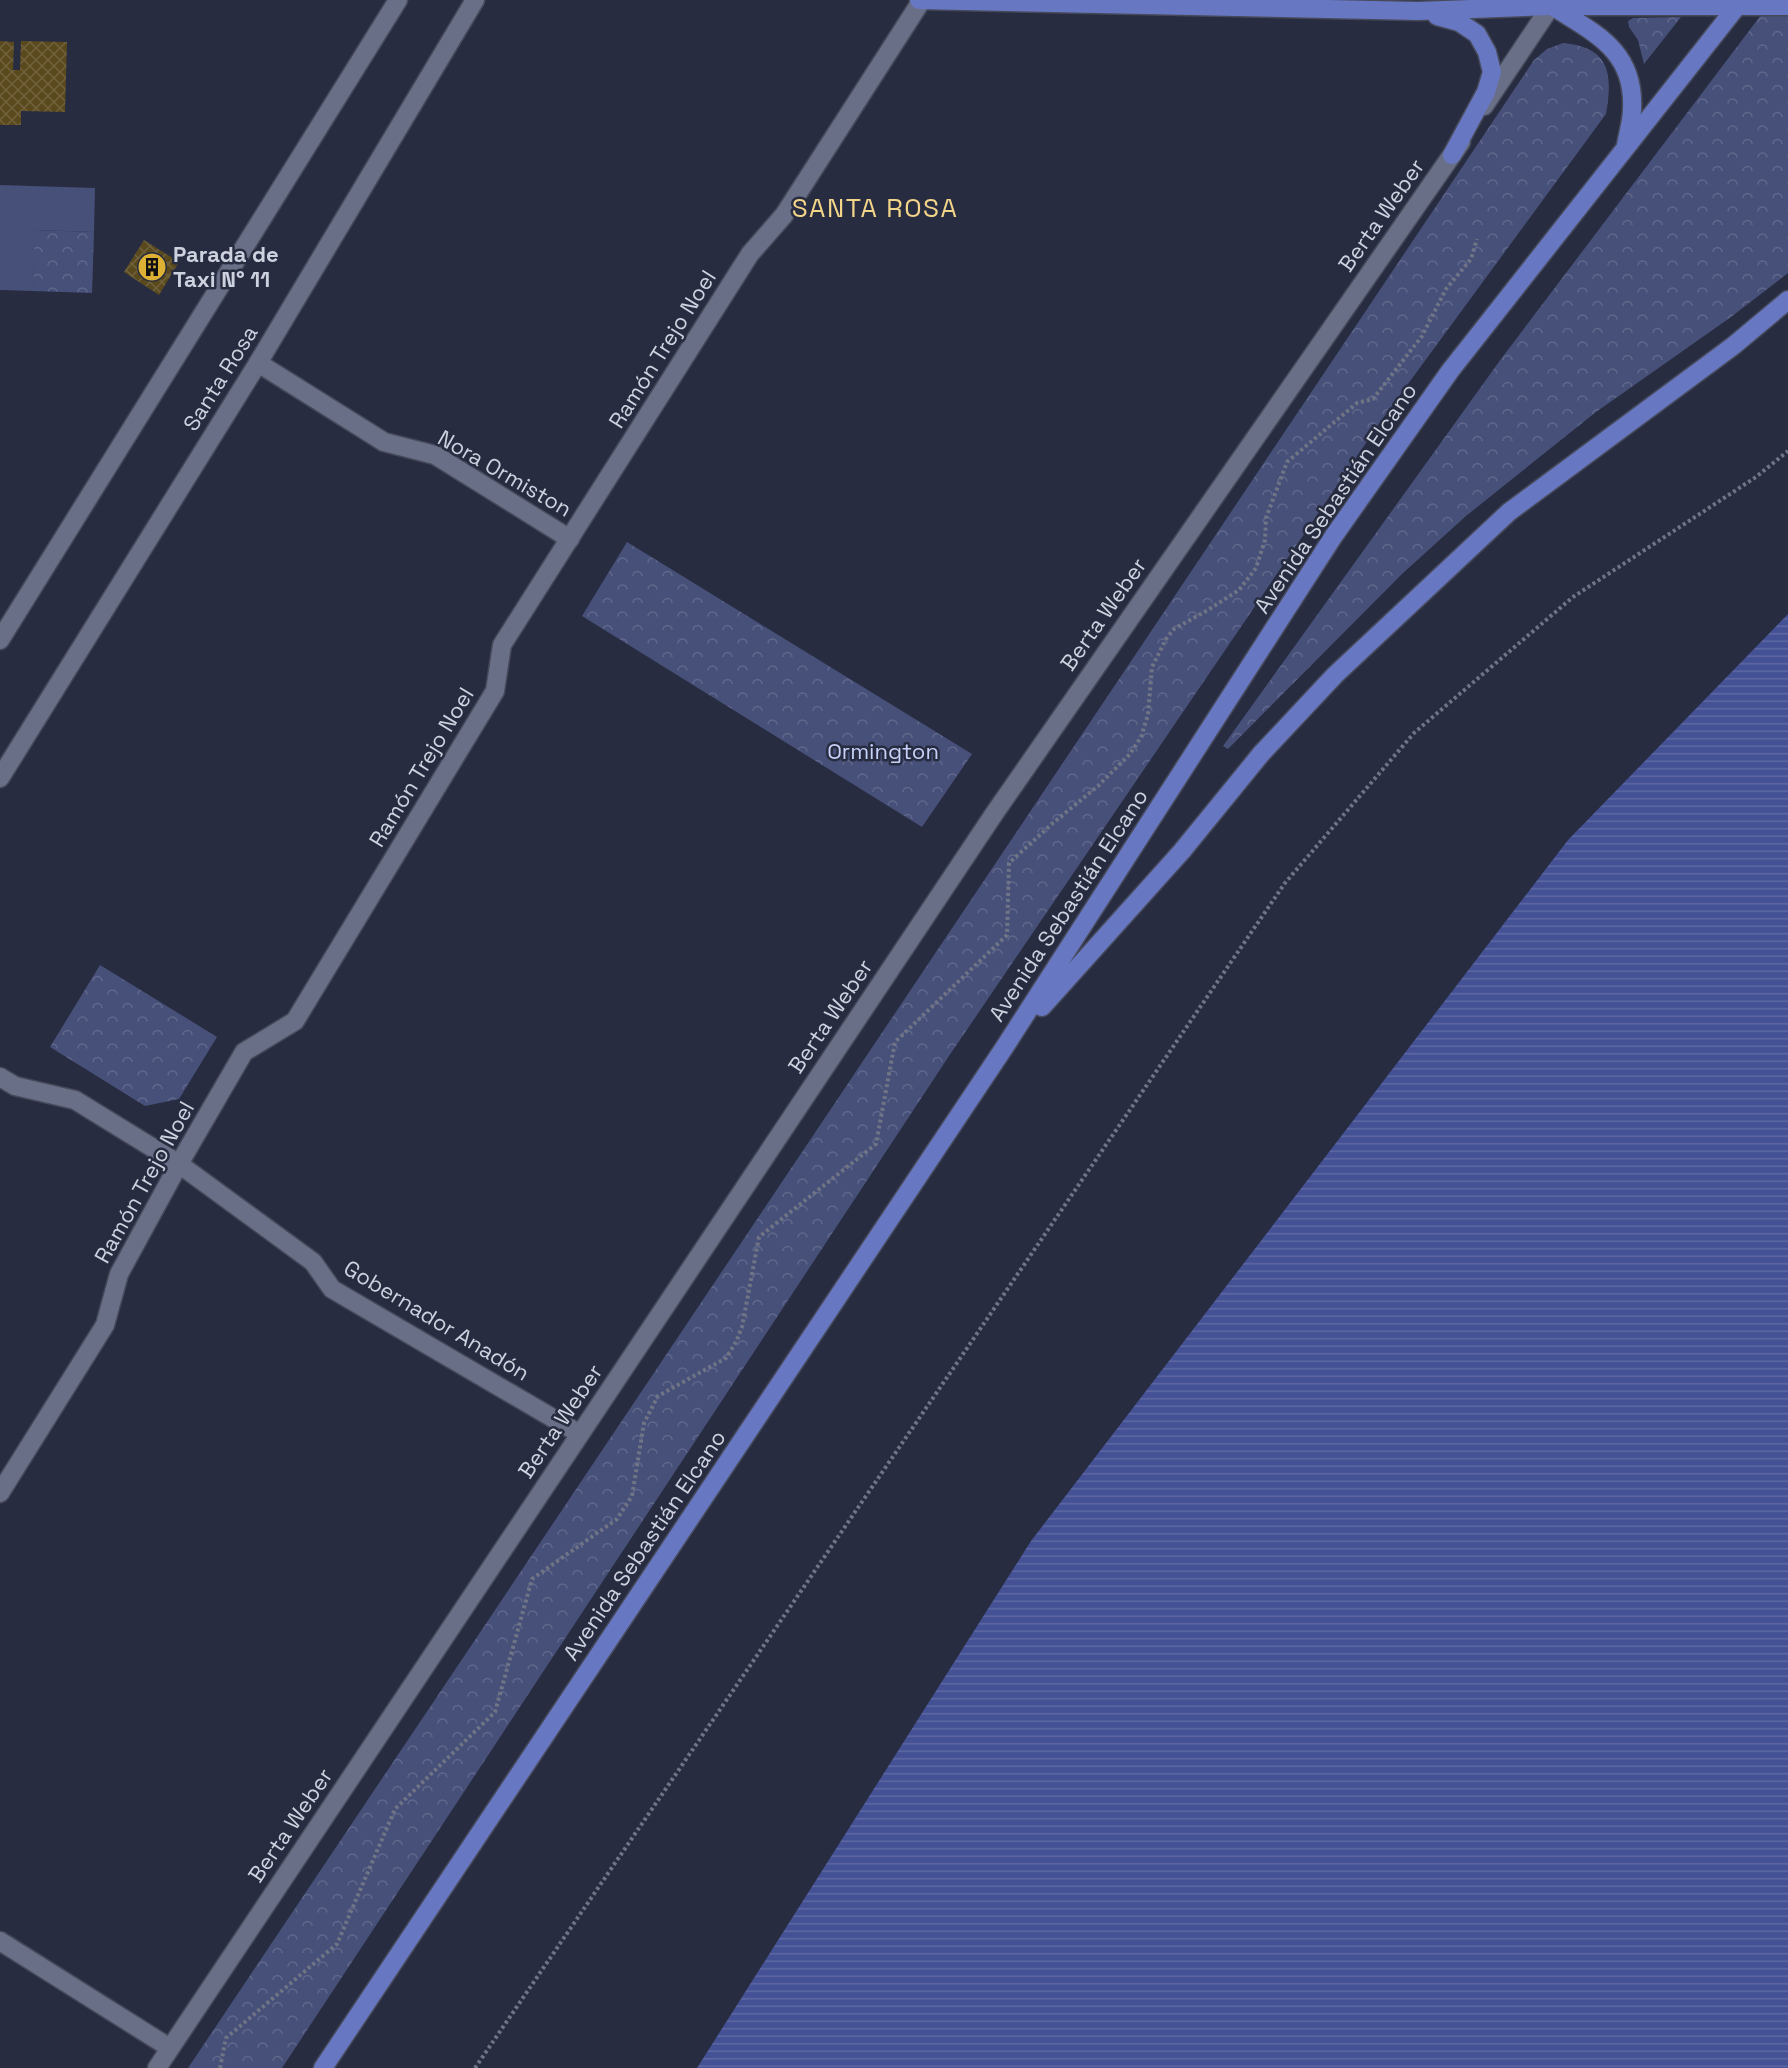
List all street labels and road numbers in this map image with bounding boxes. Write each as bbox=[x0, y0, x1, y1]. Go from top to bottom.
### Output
street label: Berta Weber bbox=[1332, 153, 1430, 277]
street label: Ramón Trejo Noel bbox=[602, 265, 722, 433]
street label: Santa Rosa bbox=[177, 320, 264, 436]
street label: Avenida Sebastián Elcano bbox=[1247, 378, 1423, 618]
street label: Nora Ormiston bbox=[433, 423, 577, 523]
street label: Berta Weber bbox=[1054, 552, 1152, 676]
street label: Ramón Trejo Noel bbox=[362, 682, 480, 852]
street label: Avenida Sebastián Elcano bbox=[982, 783, 1154, 1027]
street label: Berta Weber bbox=[782, 954, 878, 1078]
street label: Ramón Trejo Noel bbox=[88, 1096, 200, 1268]
street label: Gobernador Anadón bbox=[339, 1253, 535, 1387]
street label: Berta Weber bbox=[512, 1359, 608, 1483]
street label: Avenida Sebastián Elcano bbox=[556, 1425, 732, 1665]
street label: Berta Weber bbox=[242, 1763, 338, 1887]

